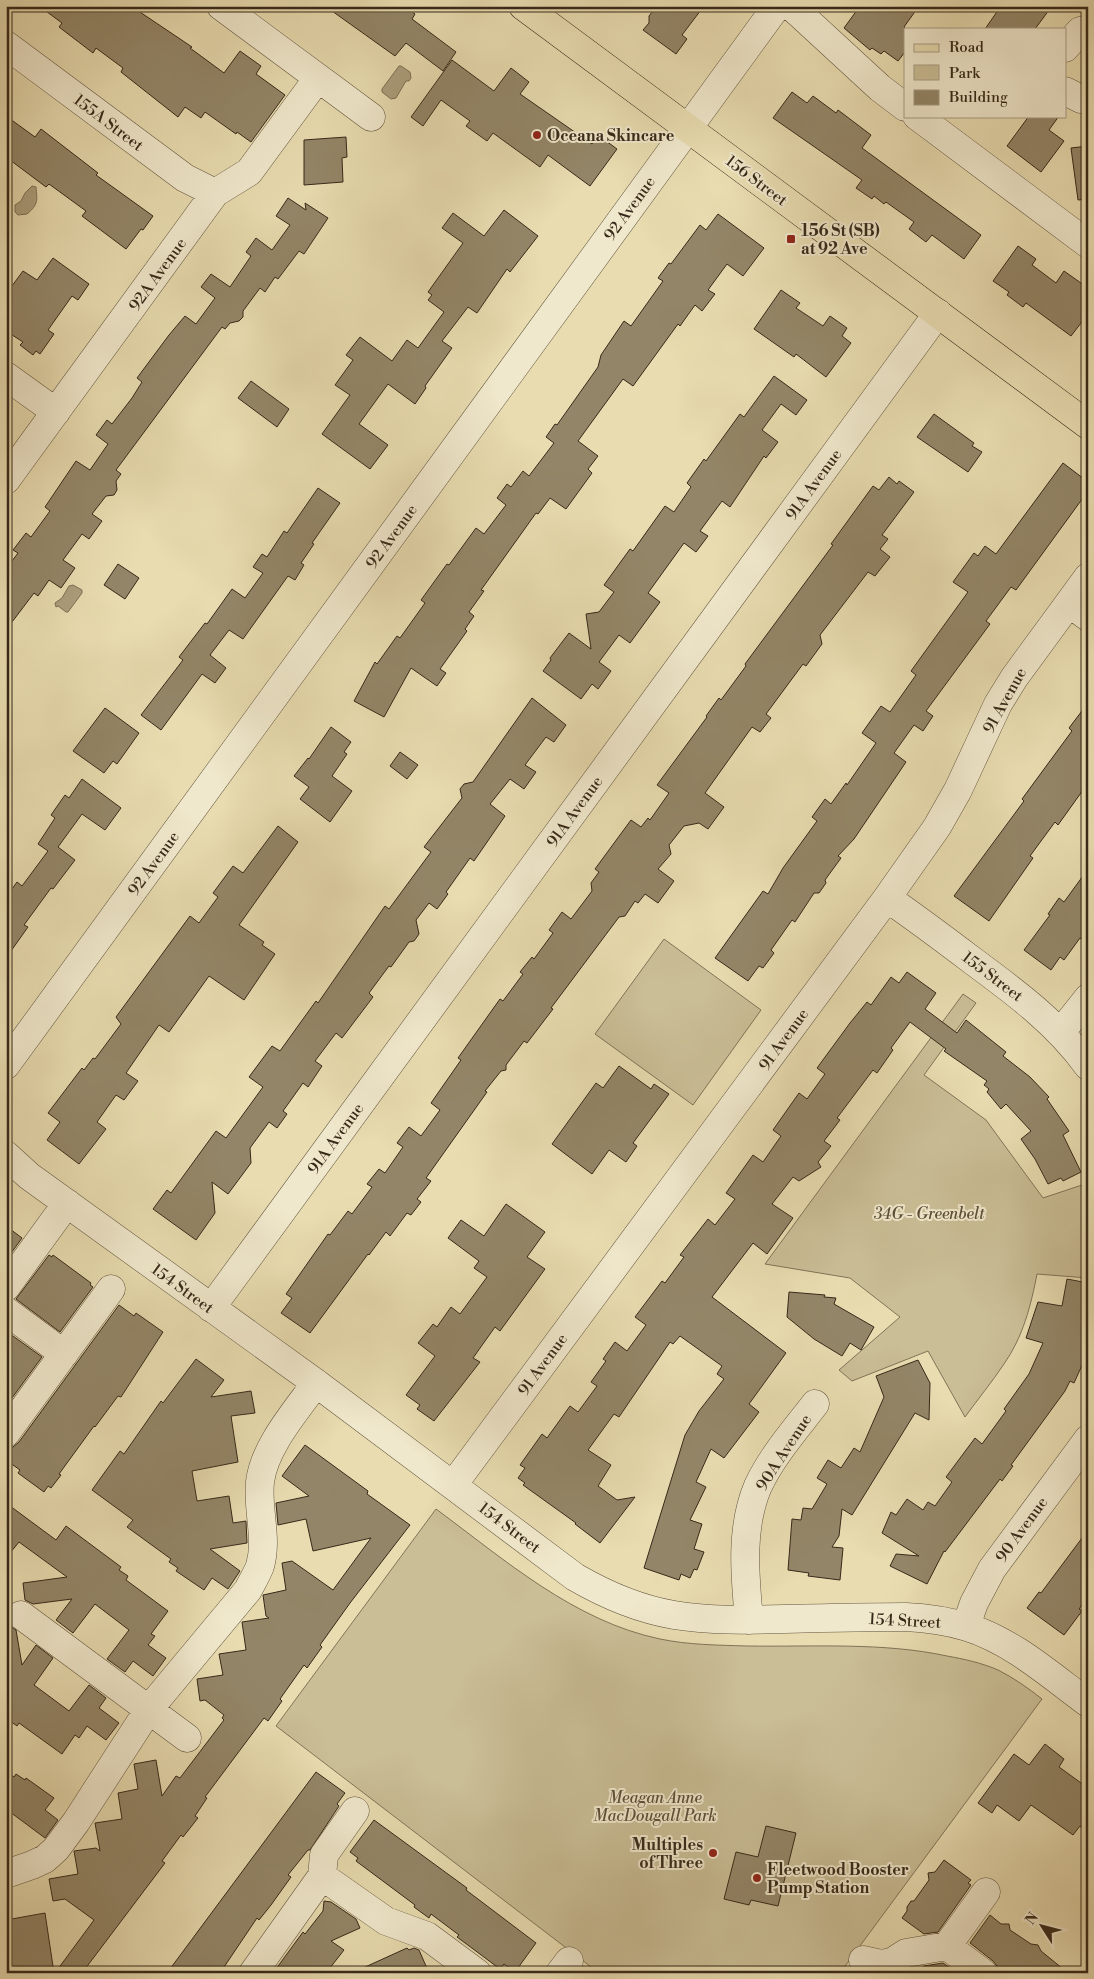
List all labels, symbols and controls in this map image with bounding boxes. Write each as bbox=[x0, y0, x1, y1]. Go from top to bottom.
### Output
legend bbox=[904, 28, 1066, 118]
text: Road bbox=[949, 38, 984, 57]
text: Park bbox=[949, 64, 981, 83]
text: Building bbox=[948, 88, 1008, 107]
street label: 155A Street bbox=[70, 90, 148, 156]
place label: Oceana Skincare bbox=[547, 126, 675, 146]
marker: Oceana Skincare bbox=[531, 129, 543, 141]
street label: 156 Street bbox=[722, 151, 791, 211]
street label: 92 Avenue bbox=[600, 172, 660, 245]
place label: 156 St (SB) at 92 Ave bbox=[801, 221, 880, 259]
marker: 156 St (SB) at 92 Ave bbox=[785, 233, 797, 245]
street label: 92A Avenue bbox=[124, 234, 191, 315]
street label: 91A Avenue bbox=[781, 445, 846, 524]
street label: 92 Avenue bbox=[362, 500, 422, 573]
street label: 91 Avenue bbox=[979, 664, 1031, 737]
street label: 91A Avenue bbox=[542, 772, 607, 851]
street label: 92 Avenue bbox=[124, 827, 184, 900]
street label: 155 Street bbox=[958, 947, 1027, 1006]
street label: 91 Avenue bbox=[755, 1005, 813, 1075]
street label: 91A Avenue bbox=[303, 1099, 368, 1178]
park label: 34G - Greenbelt bbox=[874, 1204, 985, 1224]
street label: 154 Street bbox=[147, 1259, 218, 1318]
street label: 91 Avenue bbox=[514, 1330, 572, 1400]
street label: 90A Avenue bbox=[752, 1410, 816, 1495]
street label: 90 Avenue bbox=[991, 1493, 1052, 1566]
street label: 154 Street bbox=[475, 1498, 545, 1558]
street label: 154 Street bbox=[868, 1609, 942, 1633]
park label: Meagan Anne MacDougall Park bbox=[593, 1788, 717, 1826]
place label: Multiples of Three bbox=[631, 1835, 703, 1873]
marker: Multiples of Three bbox=[707, 1847, 719, 1859]
place label: Fleetwood Booster Pump Station bbox=[767, 1860, 909, 1898]
marker: Fleetwood Booster Pump Station bbox=[751, 1872, 763, 1884]
north arrow bbox=[1016, 1902, 1066, 1952]
text: N bbox=[1022, 1909, 1043, 1929]

